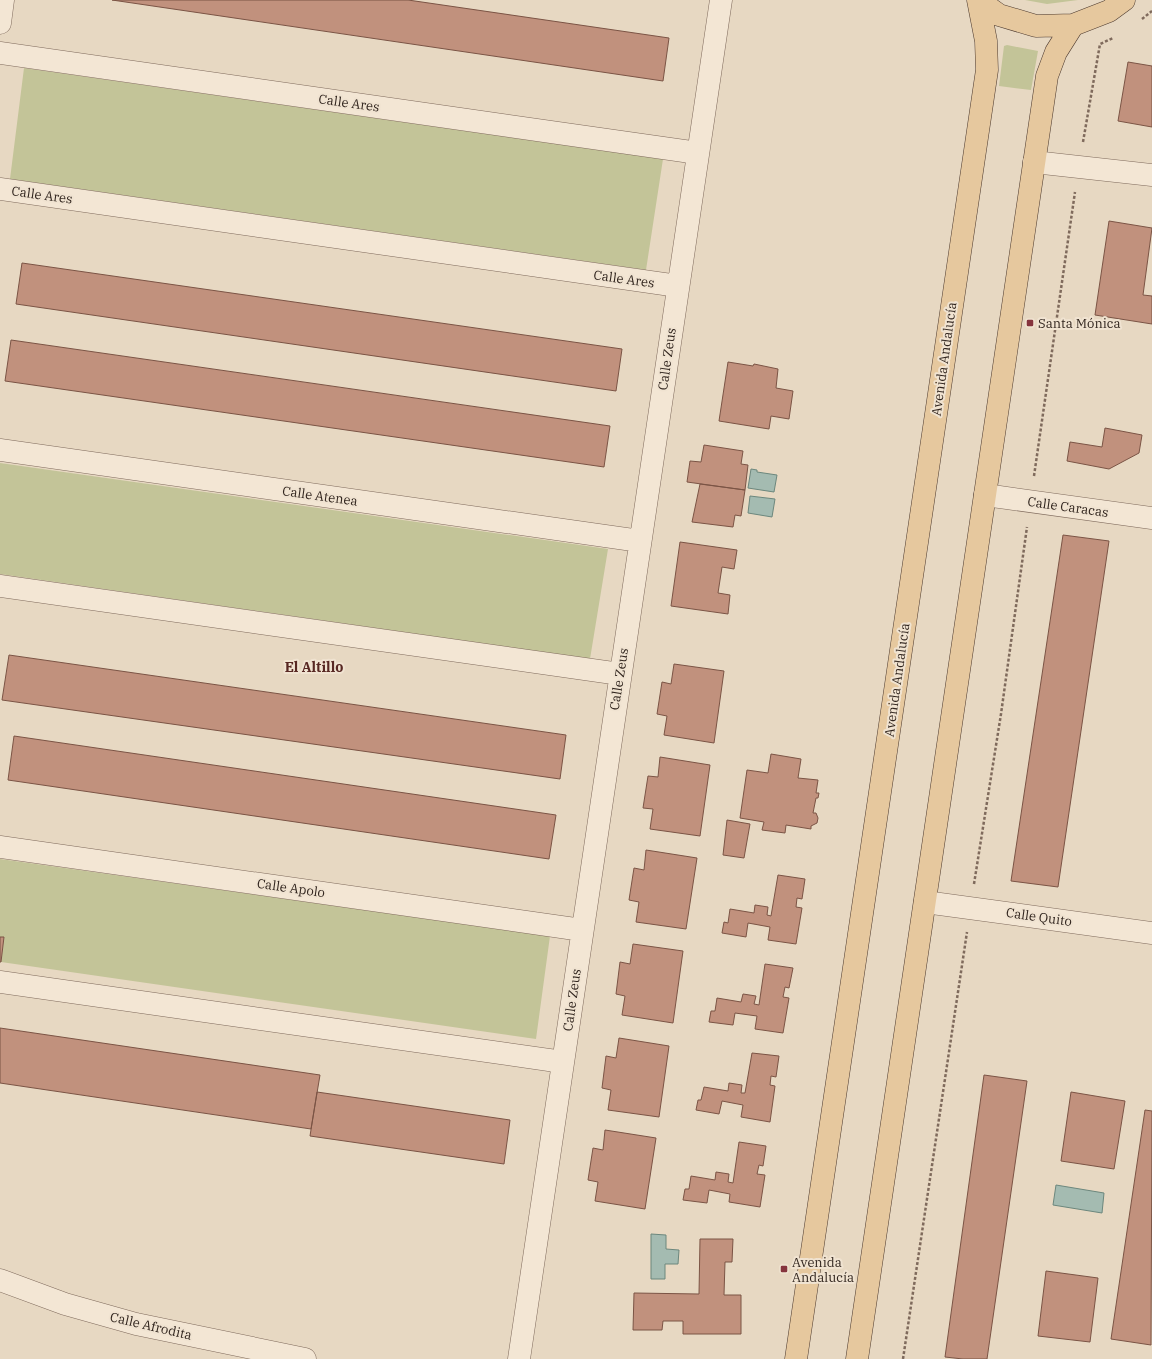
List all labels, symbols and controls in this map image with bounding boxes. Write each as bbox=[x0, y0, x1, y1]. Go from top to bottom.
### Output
street label: Calle Ares bbox=[318, 90, 380, 116]
street label: Calle Ares bbox=[11, 182, 73, 208]
street label: Calle Ares bbox=[593, 266, 655, 292]
street label: Avenida Andalucía bbox=[928, 301, 960, 417]
place label: Santa Mónica bbox=[1038, 315, 1121, 332]
marker: Santa Mónica bbox=[1025, 318, 1035, 328]
street label: Calle Zeus bbox=[654, 327, 680, 391]
street label: Calle Atenea bbox=[281, 482, 359, 510]
street label: Calle Caracas bbox=[1026, 493, 1110, 521]
street label: Avenida Andalucía bbox=[881, 622, 913, 738]
street label: Calle Zeus bbox=[606, 647, 632, 711]
district label: El Altillo bbox=[285, 658, 343, 676]
street label: Calle Apolo bbox=[256, 875, 326, 901]
street label: Calle Quito bbox=[1005, 904, 1073, 930]
street label: Calle Zeus bbox=[559, 968, 585, 1032]
place label: Avenida Andalucía bbox=[792, 1254, 854, 1286]
marker: Avenida Andalucía bbox=[779, 1264, 789, 1274]
street label: Calle Afrodita bbox=[108, 1308, 194, 1344]

